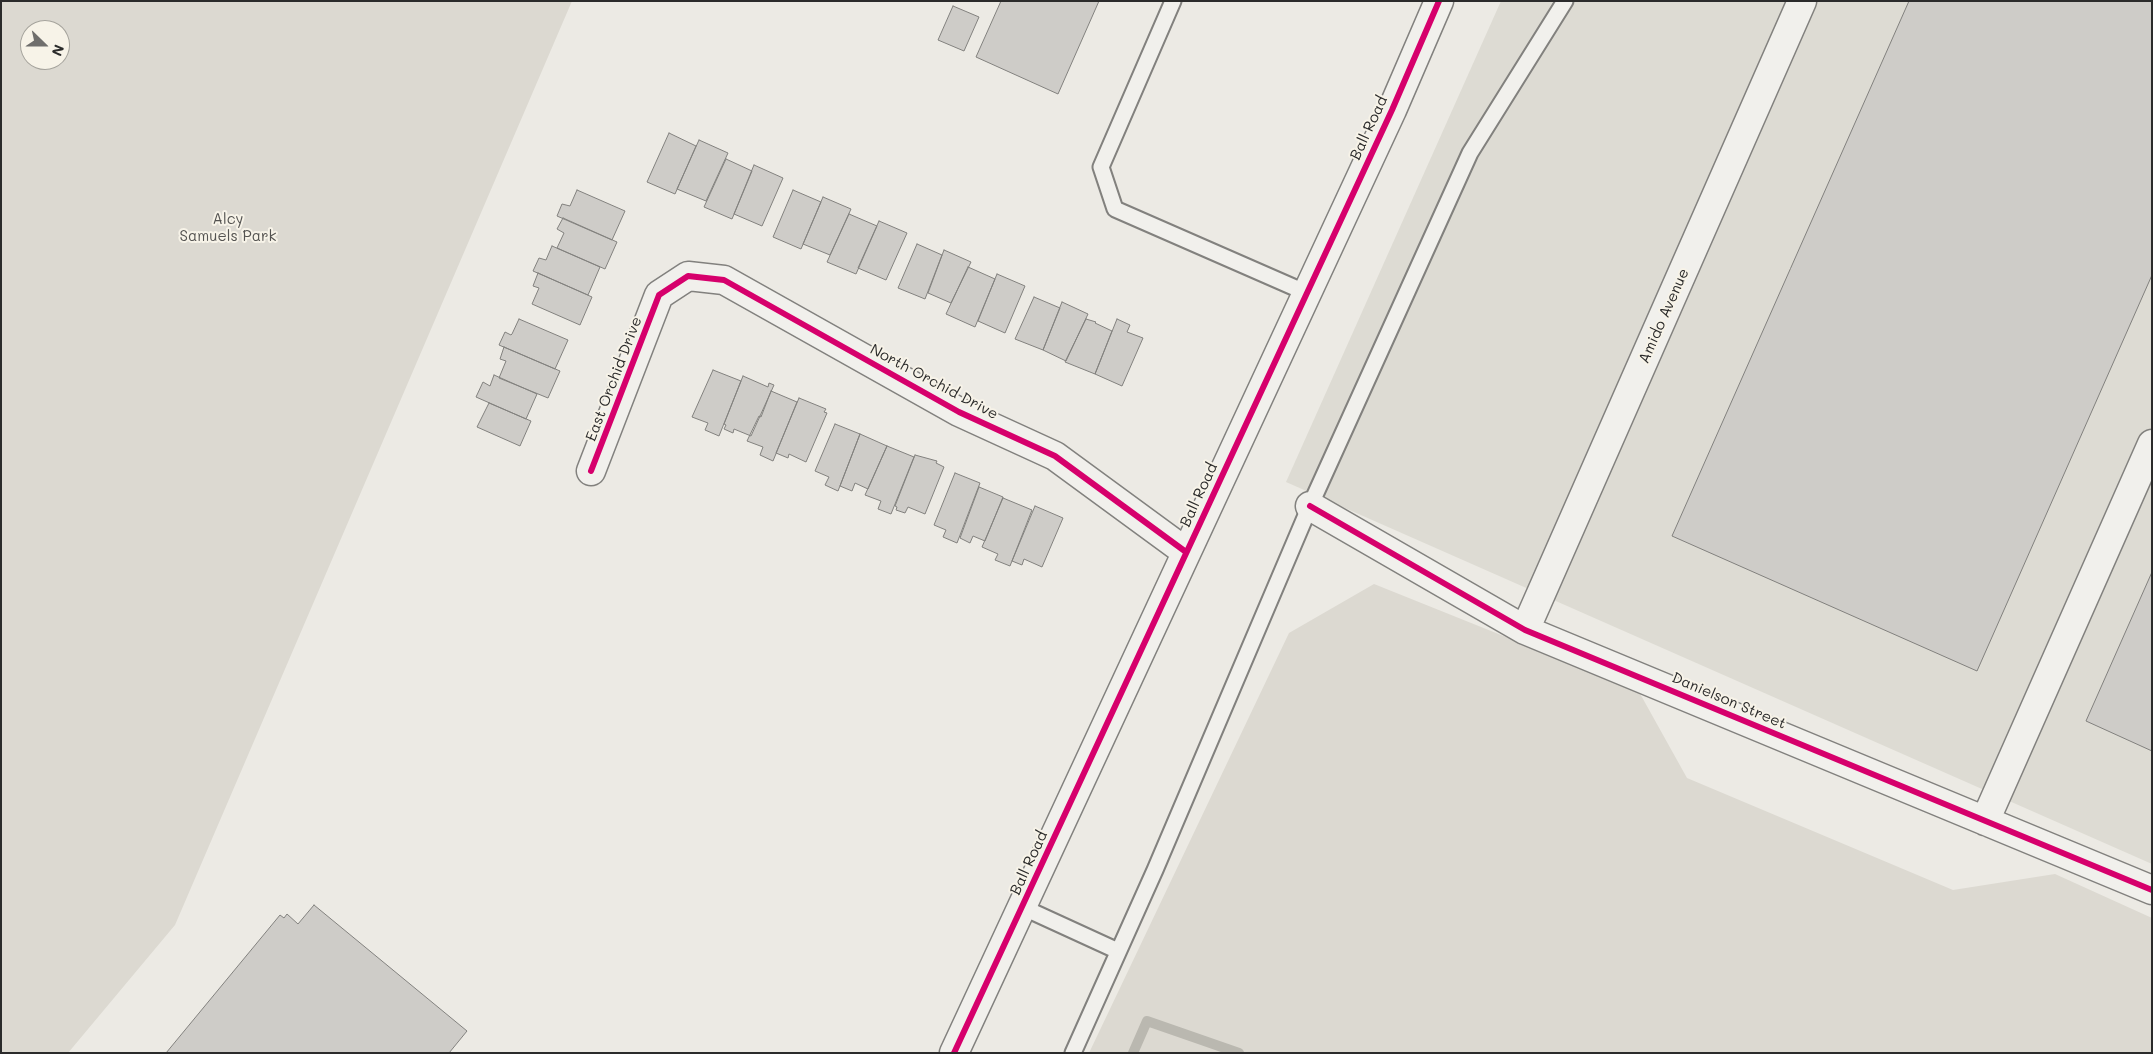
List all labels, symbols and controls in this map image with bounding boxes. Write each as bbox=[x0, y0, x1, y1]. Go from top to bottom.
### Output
north arrow bbox=[20, 20, 70, 70]
text: N bbox=[48, 42, 69, 59]
street label: Ball Road bbox=[1346, 93, 1392, 163]
park label: Alcy Samuels Park bbox=[179, 210, 277, 245]
street label: Amido Avenue bbox=[1635, 266, 1693, 366]
street label: East Orchid Drive bbox=[582, 314, 646, 444]
street label: North Orchid Drive bbox=[867, 341, 1001, 423]
street label: Ball Road bbox=[1176, 460, 1222, 530]
street label: Danielson Street bbox=[1669, 669, 1789, 733]
street label: Ball Road bbox=[1006, 828, 1052, 898]

